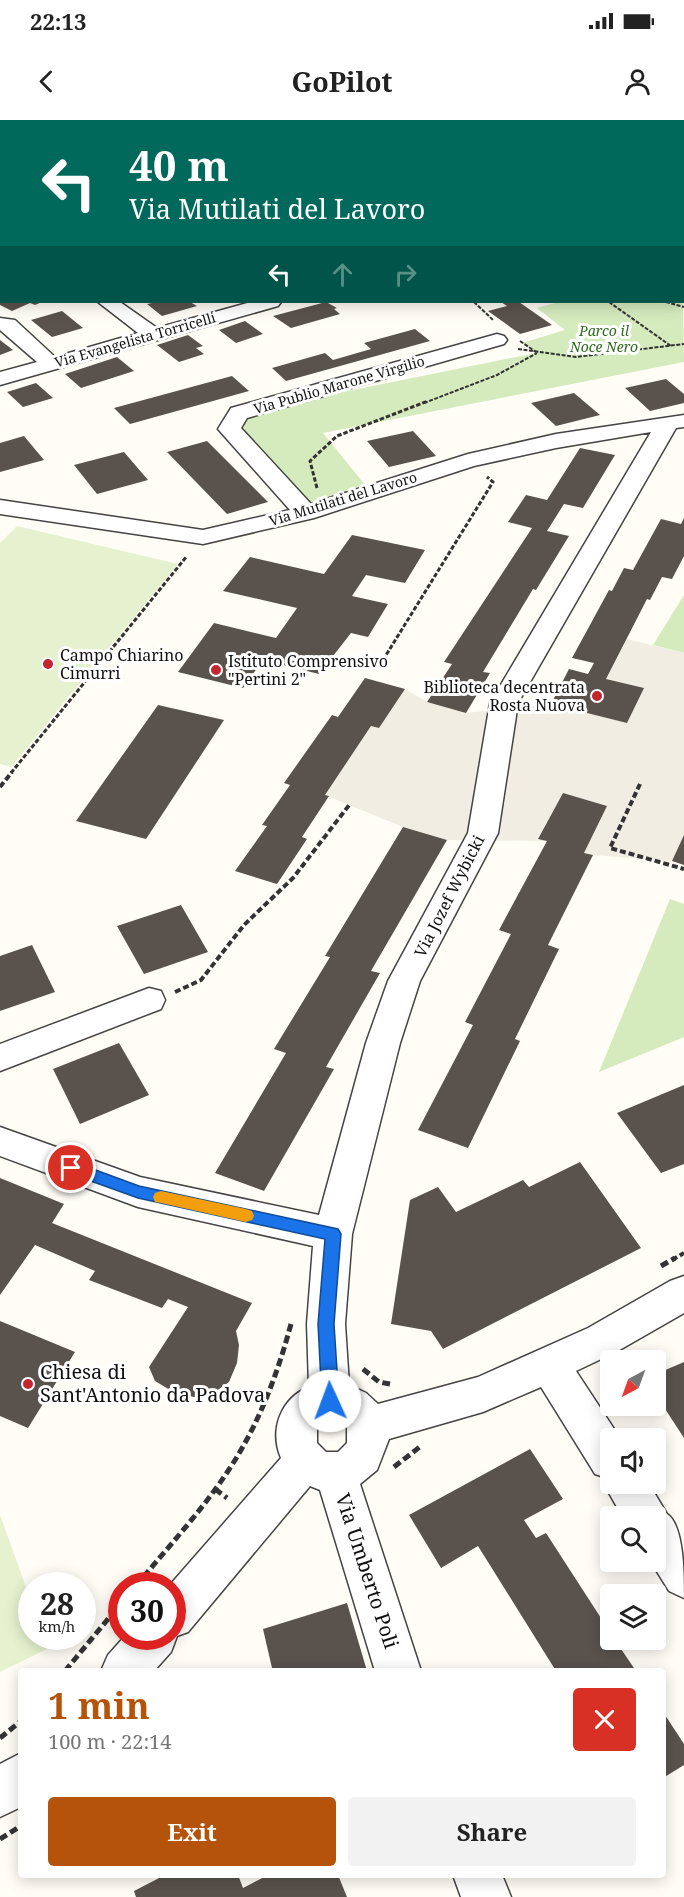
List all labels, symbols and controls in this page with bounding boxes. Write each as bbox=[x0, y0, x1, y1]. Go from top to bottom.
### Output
text: 22:13 bbox=[30, 6, 86, 36]
text: GoPilot bbox=[291, 63, 393, 100]
icon: back bbox=[30, 65, 63, 98]
icon: person bbox=[621, 65, 654, 98]
text: 40 m bbox=[129, 136, 229, 193]
icon: left bbox=[30, 144, 108, 222]
text: Via Mutilati del Lavoro bbox=[129, 190, 425, 227]
icon: left bbox=[263, 258, 296, 291]
icon: ahead bbox=[326, 258, 359, 291]
icon: right bbox=[389, 258, 422, 291]
street label: Via Evangelista Torricelli bbox=[52, 307, 218, 372]
park label: Parco il Noce Nero bbox=[569, 321, 638, 356]
street label: Via Publio Marone Virgilio bbox=[251, 351, 427, 418]
street label: Via Mutilati del Lavoro bbox=[267, 467, 419, 530]
place label: Campo Chiarino Cimurri bbox=[60, 644, 184, 684]
place label: Istituto Comprensivo "Pertini 2" bbox=[228, 650, 388, 690]
marker: Campo Chiarino Cimurri bbox=[41, 657, 55, 671]
marker: Istituto Comprensivo "Pertini 2" bbox=[209, 663, 223, 677]
place label: Biblioteca decentrata Rosta Nuova bbox=[423, 676, 585, 716]
marker: Biblioteca decentrata Rosta Nuova bbox=[590, 689, 604, 703]
street label: Via Jozef Wybicki bbox=[409, 831, 489, 961]
pin bbox=[45, 1142, 96, 1193]
icon: arrive bbox=[54, 1151, 87, 1184]
north arrow bbox=[600, 1350, 666, 1416]
map controls bbox=[600, 1350, 666, 1650]
place label: Chiesa di Sant'Antonio da Padova bbox=[40, 1358, 265, 1408]
position arrow bbox=[298, 1369, 362, 1433]
marker: Chiesa di Sant'Antonio da Padova bbox=[21, 1377, 35, 1391]
button: sound bbox=[600, 1428, 666, 1494]
street label: Via Umberto Poli bbox=[330, 1490, 406, 1653]
button: search bbox=[600, 1506, 666, 1572]
speed limit sign: 30 bbox=[108, 1572, 186, 1650]
text: 28 bbox=[40, 1583, 74, 1624]
button: layers bbox=[600, 1584, 666, 1650]
text: km/h bbox=[39, 1616, 75, 1636]
text: 1 min bbox=[48, 1681, 150, 1730]
button: close bbox=[573, 1688, 636, 1751]
text: 100 m · 22:14 bbox=[48, 1728, 171, 1755]
button: Exit bbox=[48, 1797, 336, 1866]
button: Share bbox=[348, 1797, 636, 1866]

